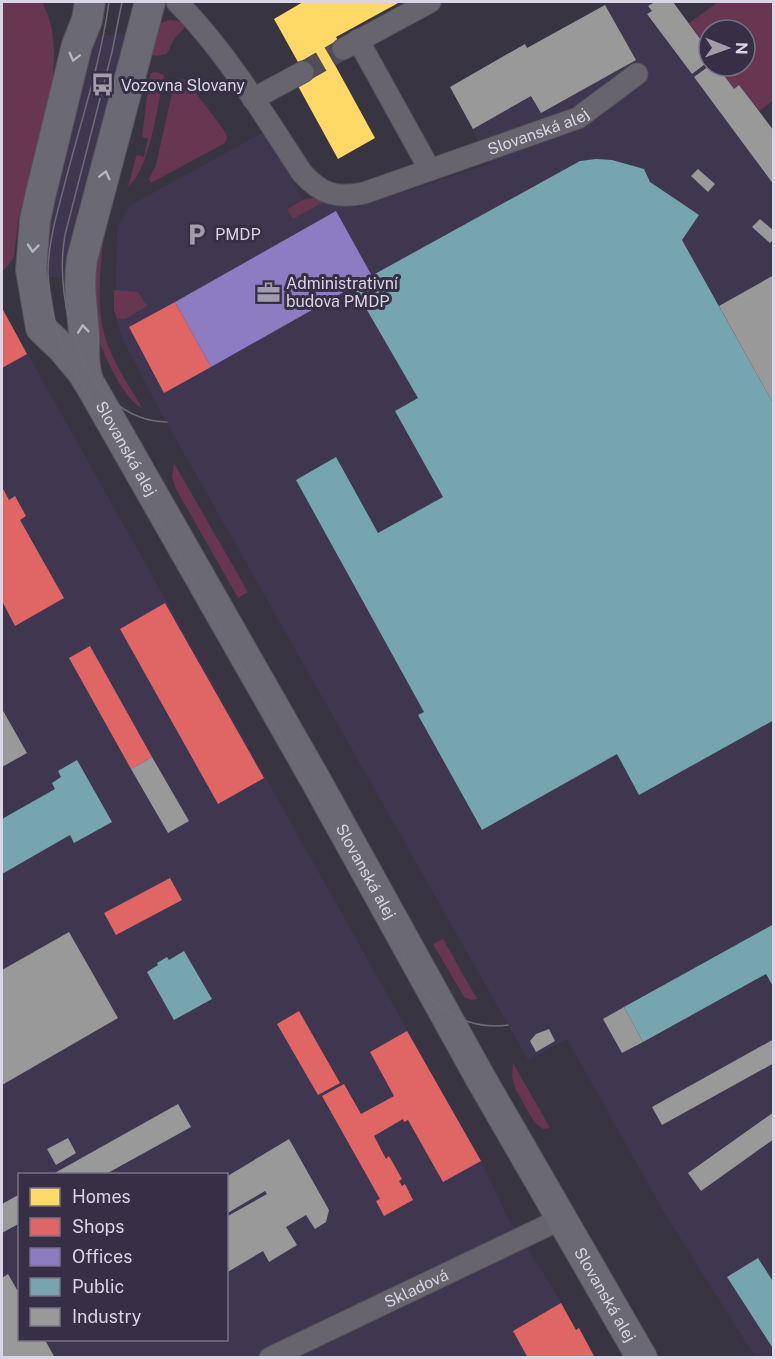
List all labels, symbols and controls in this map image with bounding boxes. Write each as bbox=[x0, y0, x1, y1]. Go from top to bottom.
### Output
north arrow bbox=[697, 18, 757, 78]
text: N bbox=[732, 42, 751, 55]
one-way arrow bbox=[68, 52, 81, 62]
bus stop icon: Vozovna Slovany bbox=[90, 72, 116, 98]
place label: Vozovna Slovany bbox=[121, 76, 245, 95]
street label: Slovanská alej bbox=[485, 104, 593, 159]
one-way arrow bbox=[97, 170, 110, 180]
parking icon: PMDP bbox=[184, 221, 210, 247]
place label: PMDP bbox=[215, 225, 261, 244]
one-way arrow bbox=[27, 243, 40, 252]
place label: Administrativní budova PMDP bbox=[286, 274, 399, 311]
office icon: Administrativní budova PMDP bbox=[255, 279, 281, 305]
one-way arrow bbox=[77, 324, 90, 333]
street label: Slovanská alej bbox=[92, 398, 161, 500]
street label: Slovanská alej bbox=[332, 821, 400, 923]
legend bbox=[18, 1173, 228, 1341]
text: Homes bbox=[72, 1186, 131, 1207]
text: Shops bbox=[72, 1216, 124, 1237]
street label: Slovanská alej bbox=[570, 1244, 640, 1345]
text: Offices bbox=[72, 1246, 132, 1267]
street label: Skladová bbox=[381, 1265, 451, 1312]
text: Public bbox=[72, 1276, 124, 1297]
text: Industry bbox=[72, 1306, 142, 1327]

